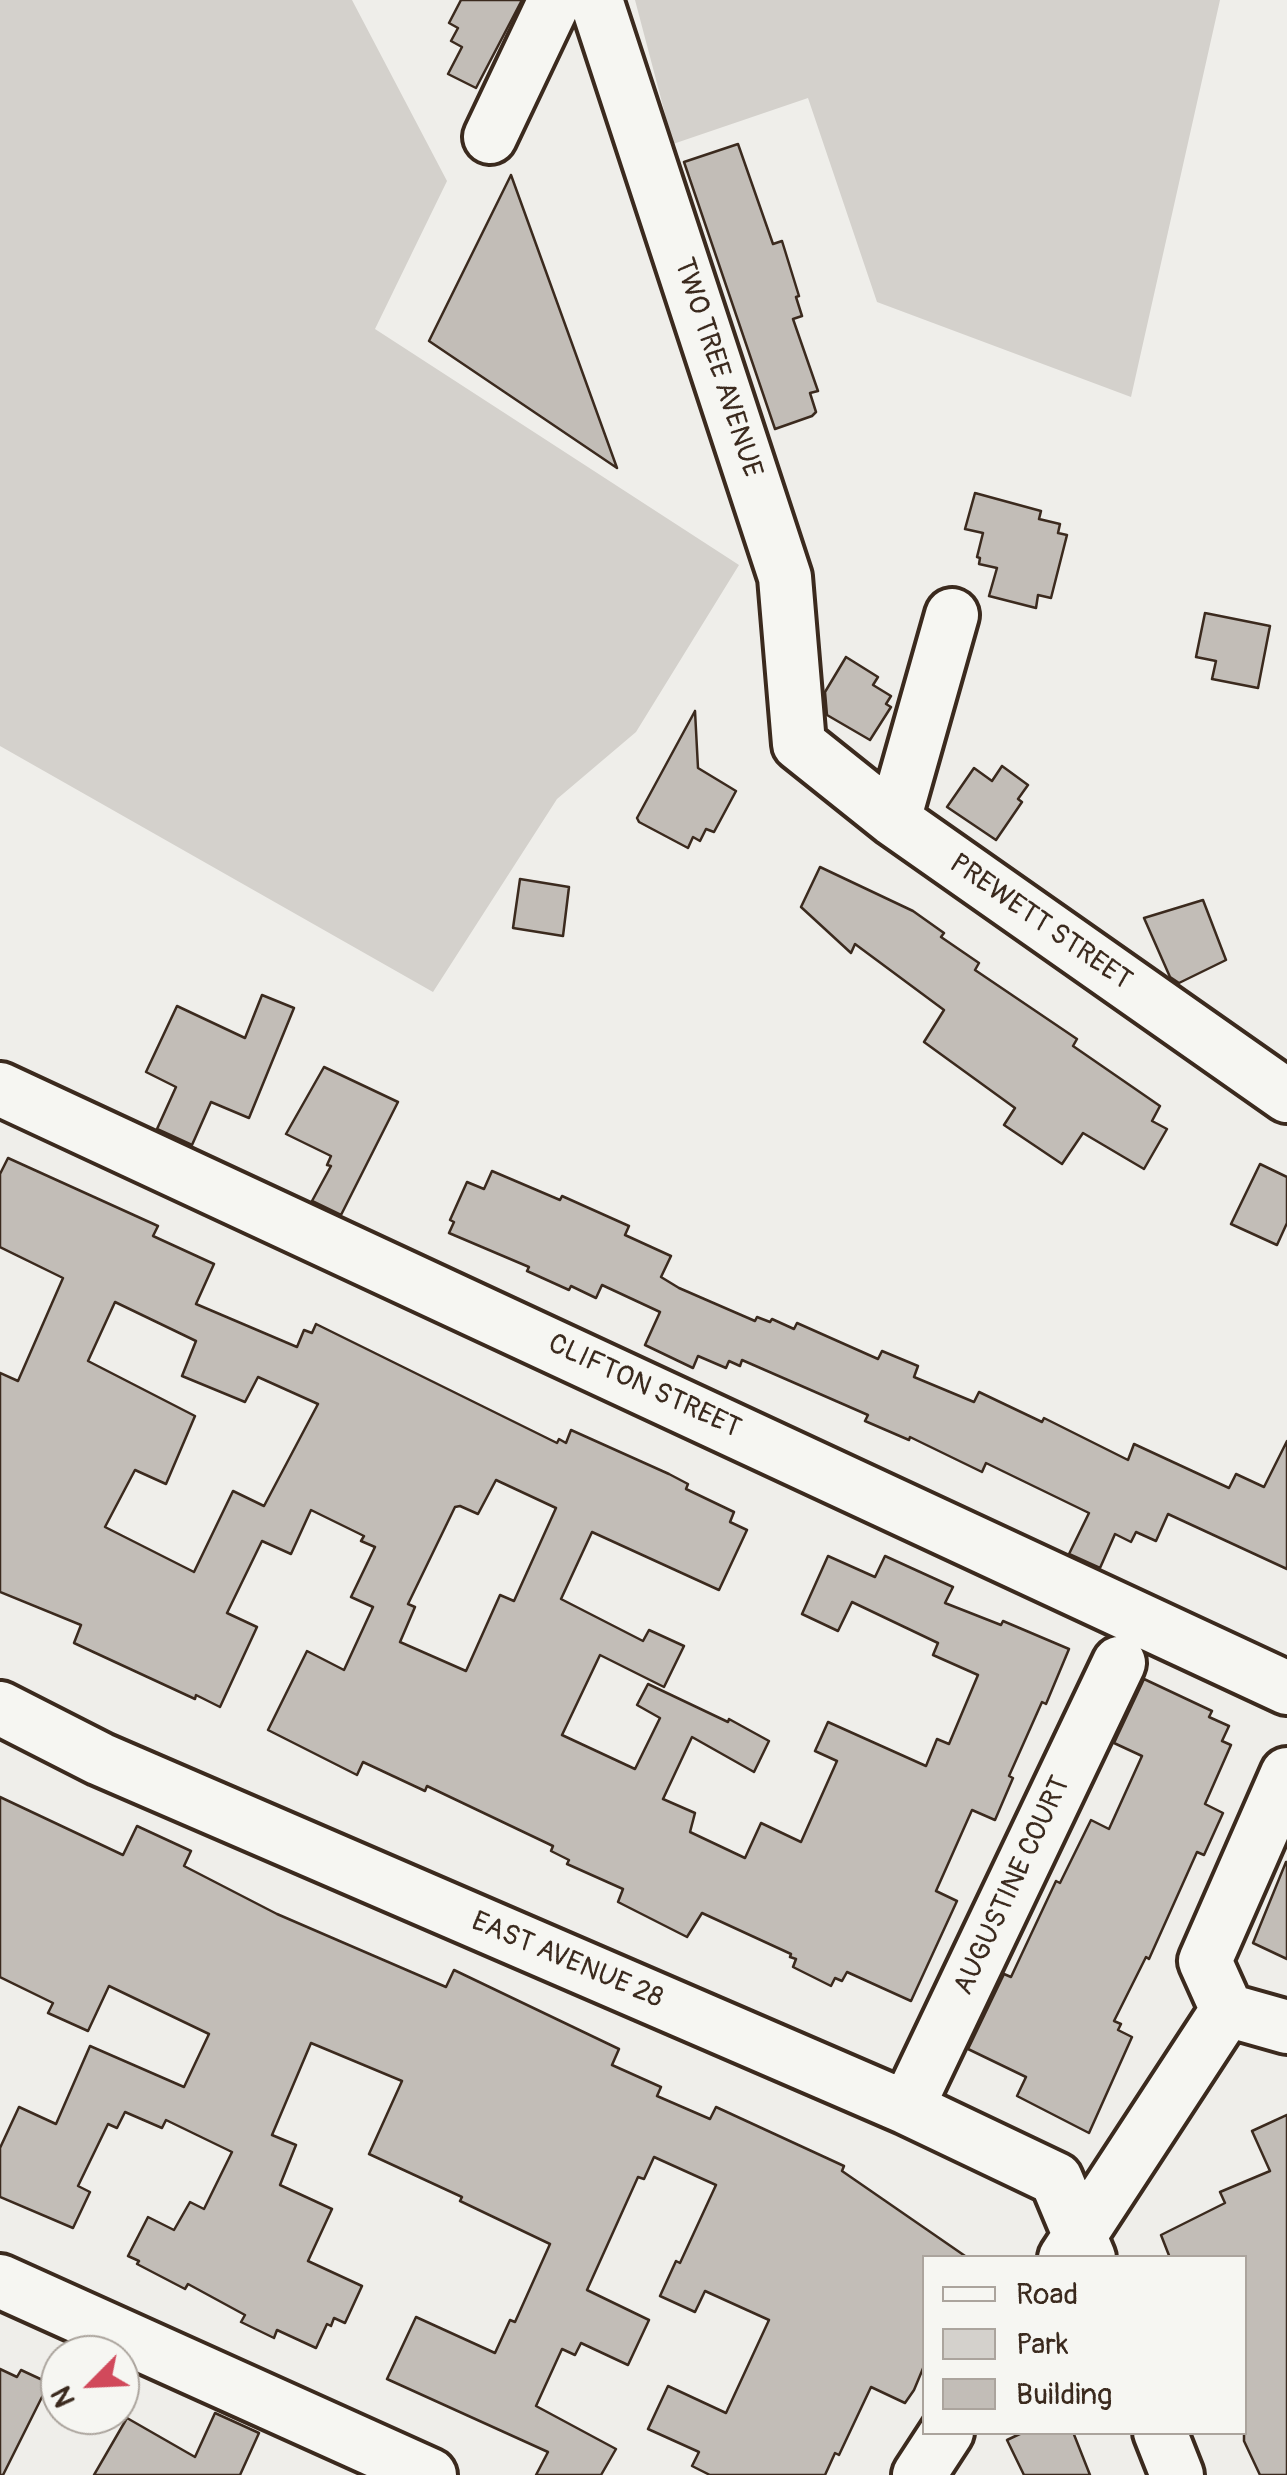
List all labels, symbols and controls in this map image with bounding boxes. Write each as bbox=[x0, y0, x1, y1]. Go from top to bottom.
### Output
street label: TWO TREE AVENUE bbox=[666, 254, 768, 482]
street label: PREWETT STREET bbox=[942, 848, 1138, 998]
street label: CLIFTON STREET bbox=[542, 1328, 746, 1446]
street label: AUGUSTINE COURT bbox=[948, 1771, 1078, 2001]
street label: EAST AVENUE 28 bbox=[466, 1905, 668, 2017]
legend bbox=[922, 2255, 1247, 2435]
text: Road bbox=[1016, 2276, 1078, 2313]
text: Park bbox=[1016, 2326, 1069, 2363]
north arrow bbox=[40, 2335, 140, 2435]
text: Building bbox=[1016, 2376, 1112, 2413]
text: N bbox=[44, 2381, 84, 2412]

